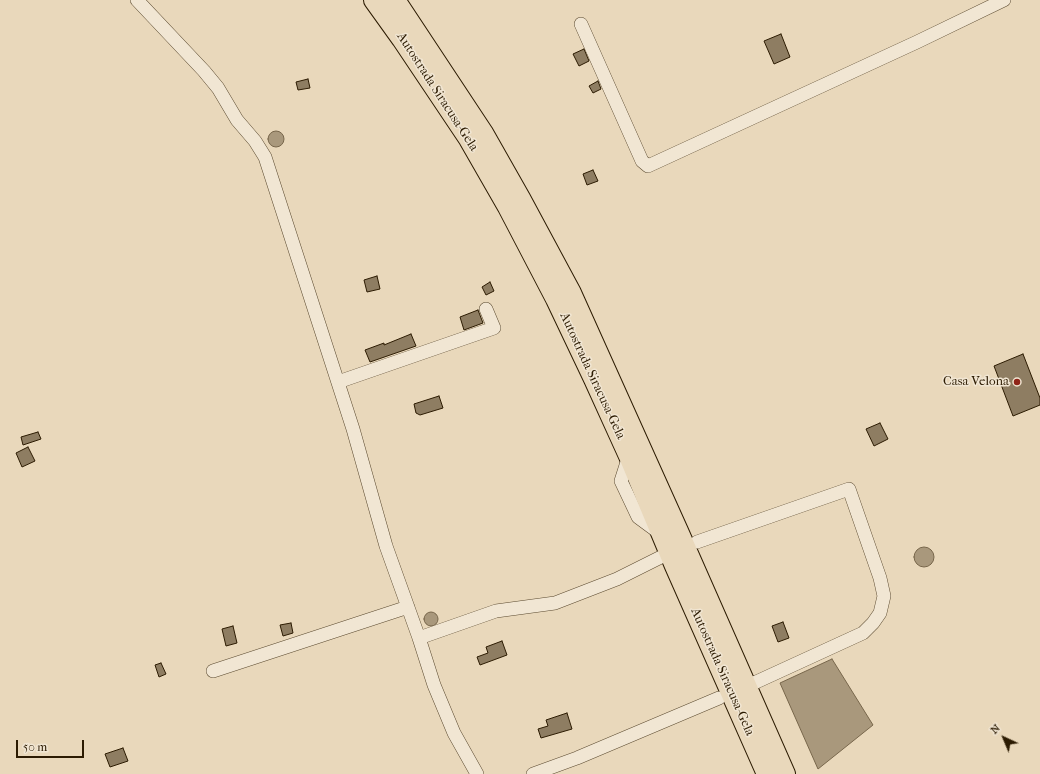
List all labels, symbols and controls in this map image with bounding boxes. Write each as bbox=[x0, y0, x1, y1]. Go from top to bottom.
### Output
street label: Autostrada Siracusa-Gela bbox=[393, 30, 481, 154]
street label: Autostrada Siracusa-Gela bbox=[556, 310, 628, 442]
place label: Casa Velona bbox=[943, 374, 1009, 390]
marker: Casa Velona bbox=[1012, 377, 1022, 387]
street label: Autostrada Siracusa-Gela bbox=[687, 606, 757, 738]
north arrow bbox=[984, 718, 1024, 758]
text: N bbox=[988, 721, 1003, 737]
scale bar bbox=[18, 732, 86, 758]
text: 50 m bbox=[23, 740, 47, 754]

